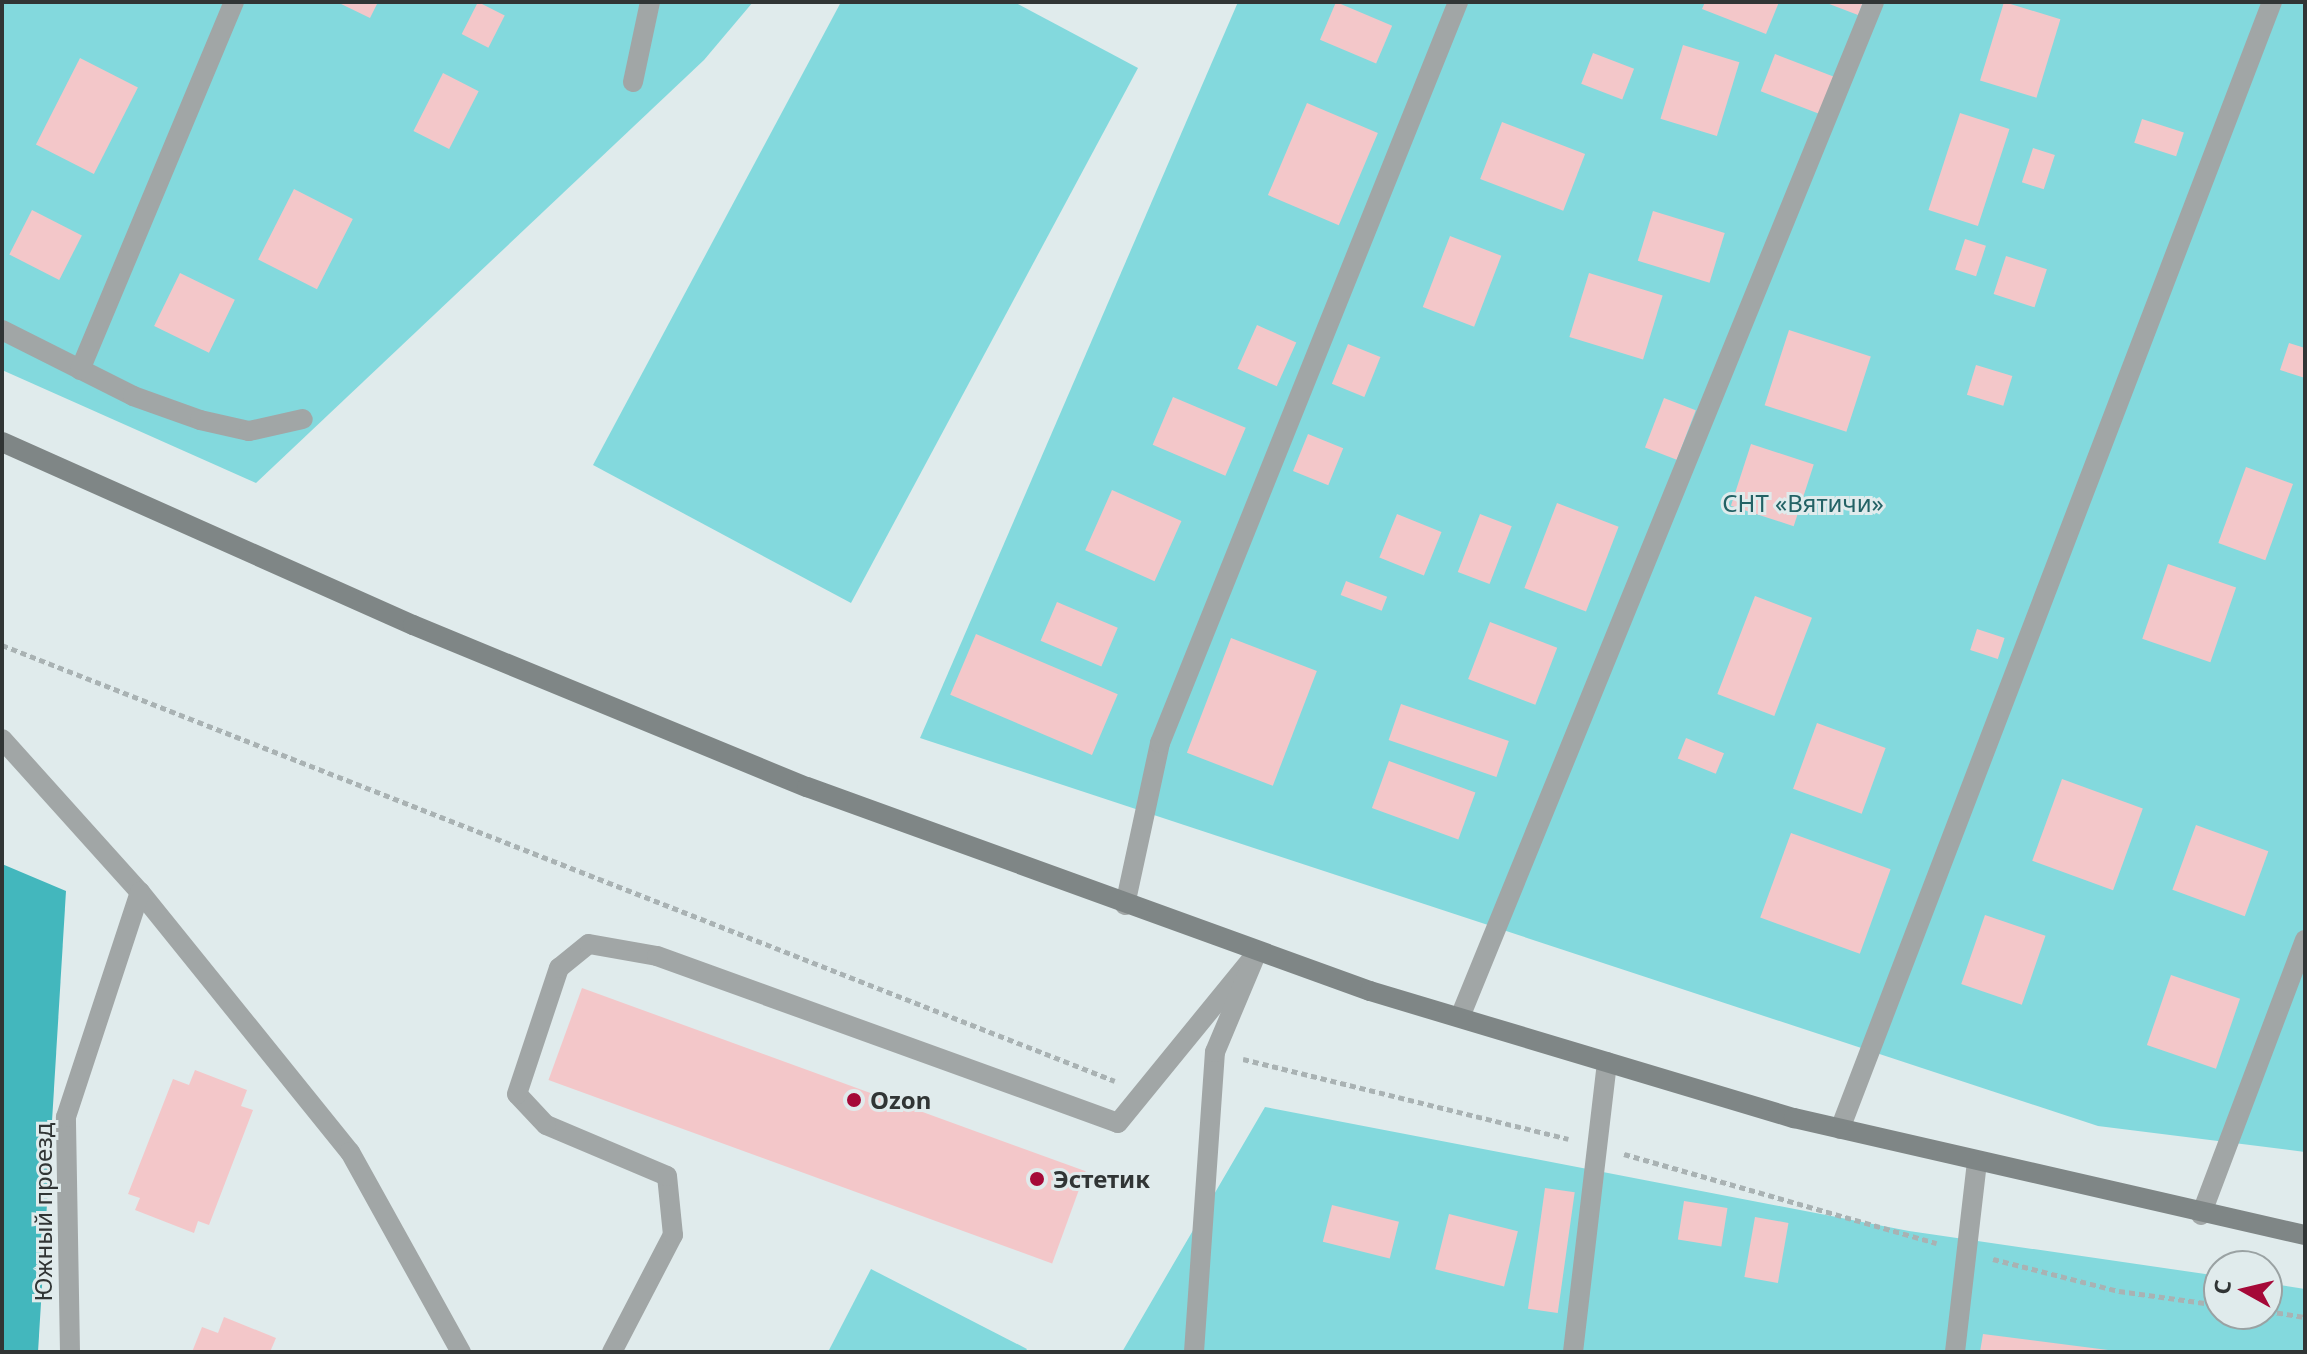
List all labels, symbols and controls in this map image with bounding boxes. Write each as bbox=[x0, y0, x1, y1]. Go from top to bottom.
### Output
park label: СНТ «Вятичи» bbox=[1722, 489, 1884, 517]
place label: Ozon bbox=[870, 1086, 931, 1114]
marker: Ozon bbox=[845, 1091, 863, 1109]
street label: Южный проезд bbox=[29, 1123, 57, 1301]
place label: Эстетик bbox=[1053, 1165, 1150, 1193]
marker: Эстетик bbox=[1028, 1170, 1046, 1188]
north arrow bbox=[2203, 1250, 2283, 1330]
text: С bbox=[2205, 1278, 2237, 1296]

